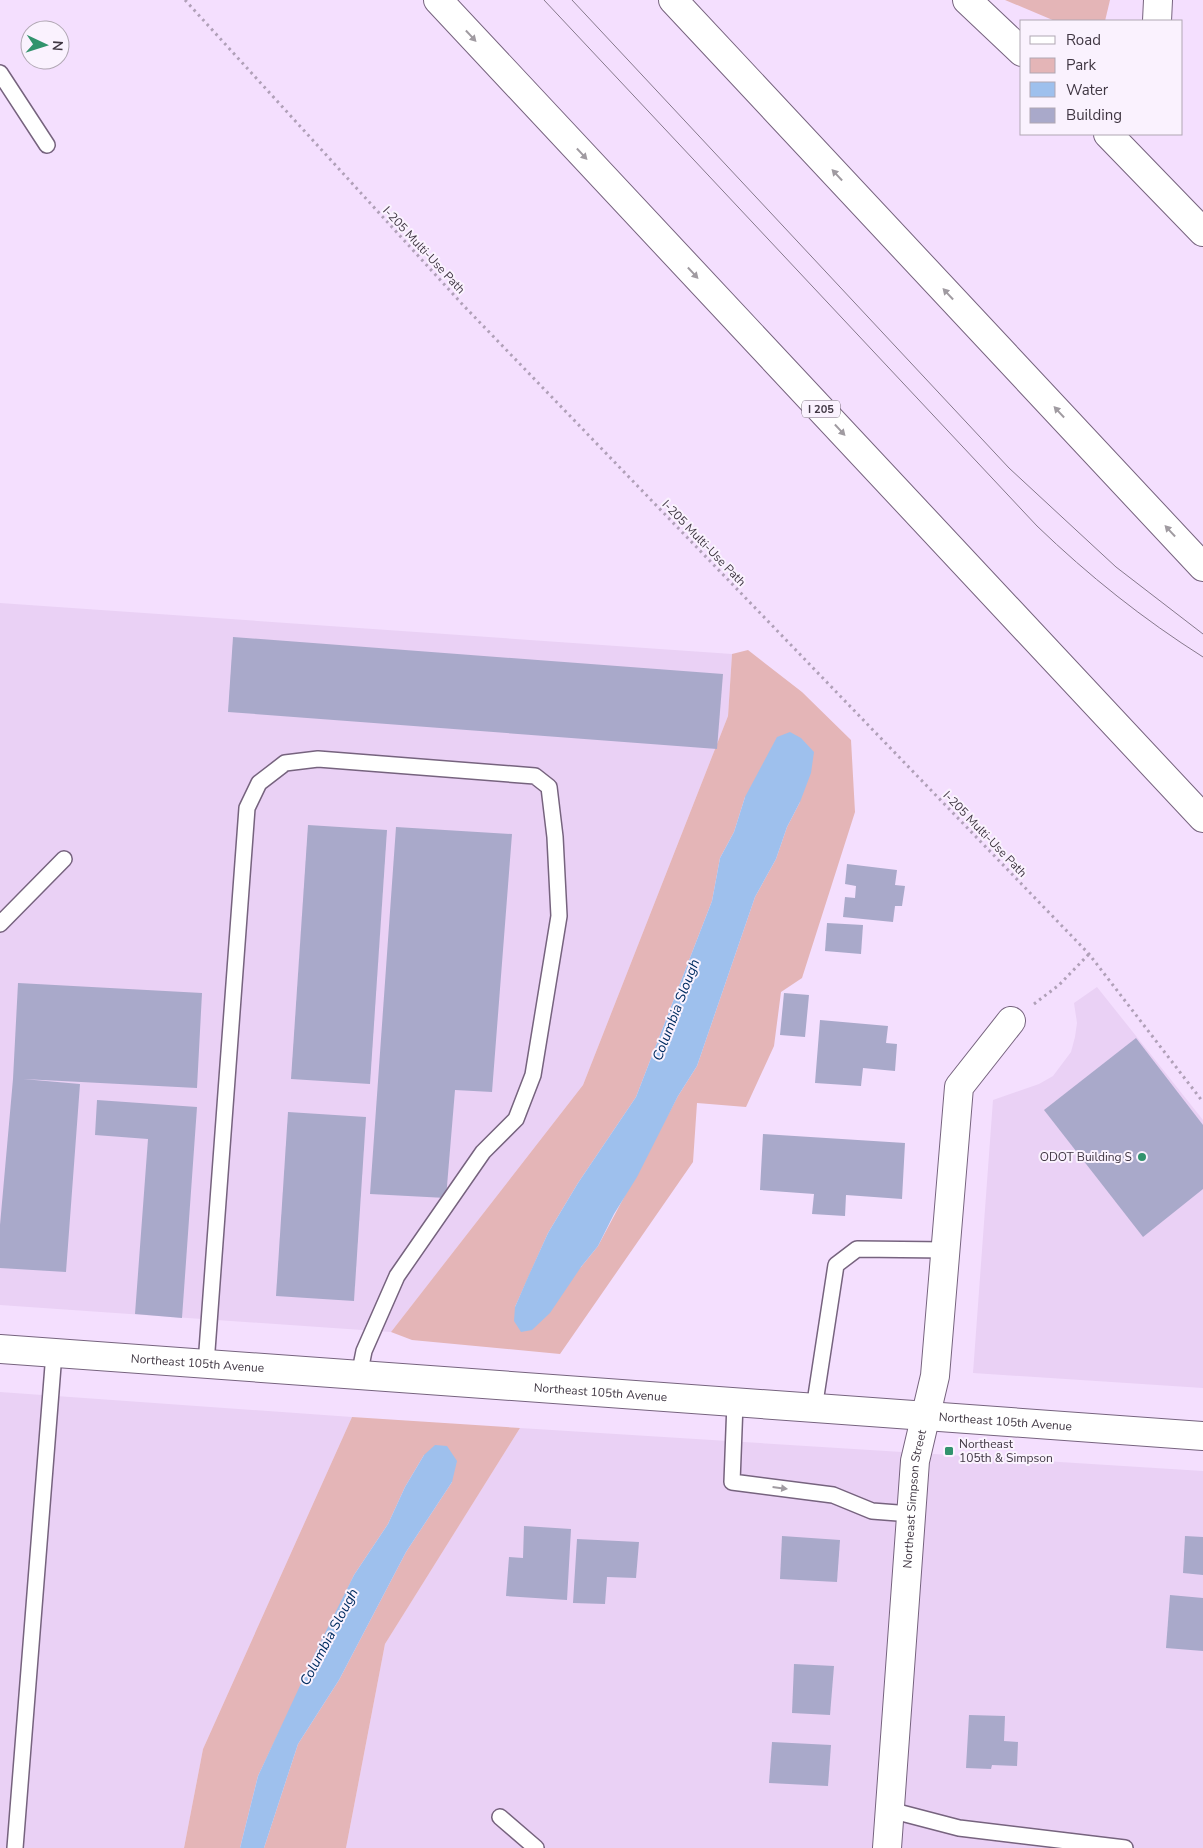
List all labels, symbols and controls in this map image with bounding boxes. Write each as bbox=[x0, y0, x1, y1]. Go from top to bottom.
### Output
north arrow bbox=[20, 20, 70, 70]
legend bbox=[1020, 20, 1183, 135]
one-way arrow bbox=[466, 29, 477, 42]
text: Road bbox=[1066, 30, 1101, 50]
text: N bbox=[48, 40, 67, 52]
text: Park bbox=[1066, 55, 1096, 75]
text: Water bbox=[1066, 80, 1109, 100]
text: Building bbox=[1066, 105, 1122, 125]
one-way arrow bbox=[576, 148, 588, 160]
one-way arrow bbox=[831, 169, 843, 181]
street label: I-205 Multi-Use Path bbox=[379, 203, 469, 297]
one-way arrow bbox=[687, 267, 699, 279]
one-way arrow bbox=[942, 288, 954, 300]
road number: I 205 bbox=[802, 400, 840, 418]
one-way arrow bbox=[1053, 407, 1065, 419]
one-way arrow bbox=[834, 424, 846, 436]
street label: I-205 Multi-Use Path bbox=[659, 496, 749, 590]
one-way arrow bbox=[1164, 525, 1176, 537]
street label: I-205 Multi-Use Path bbox=[940, 787, 1030, 881]
water label: Columbia Slough bbox=[648, 956, 704, 1064]
place label: ODOT Building S bbox=[1040, 1149, 1132, 1165]
marker: ODOT Building S bbox=[1136, 1151, 1148, 1163]
street label: Northeast 105th Avenue bbox=[130, 1350, 265, 1376]
street label: Northeast 105th Avenue bbox=[533, 1380, 668, 1405]
street label: Northeast 105th Avenue bbox=[938, 1409, 1073, 1435]
street label: Northeast Simpson Street bbox=[899, 1427, 930, 1569]
place label: Northeast 105th & Simpson bbox=[959, 1436, 1053, 1466]
marker: Northeast 105th & Simpson bbox=[943, 1445, 955, 1457]
one-way arrow bbox=[772, 1484, 788, 1492]
water label: Columbia Slough bbox=[295, 1585, 363, 1689]

